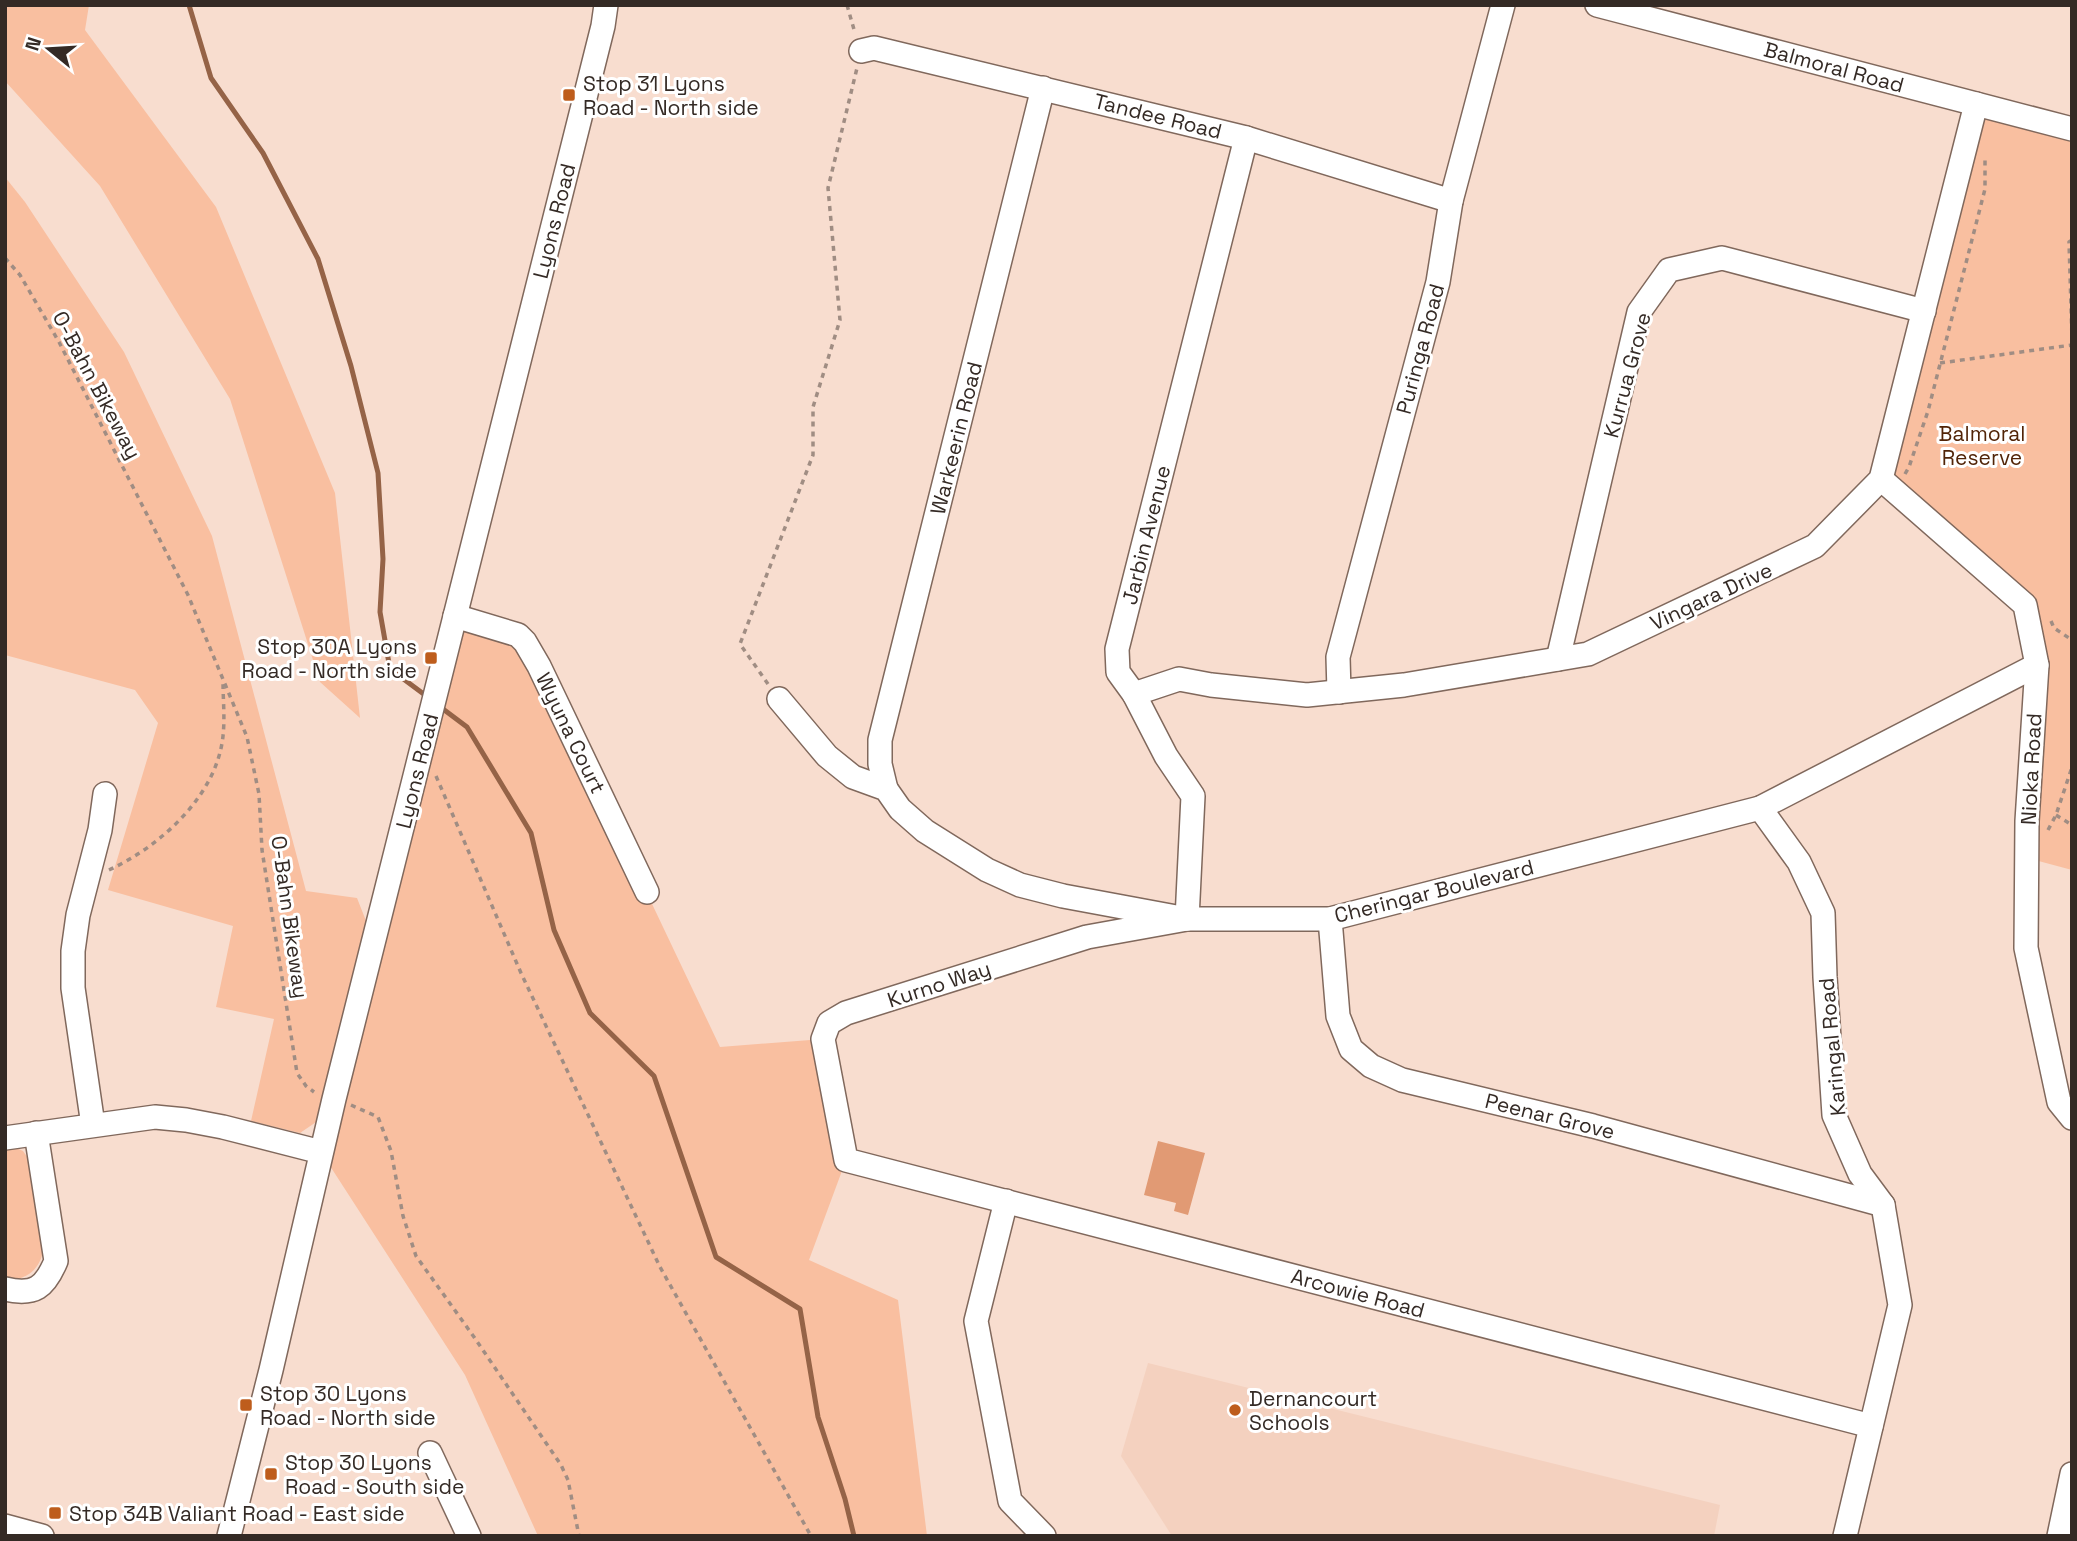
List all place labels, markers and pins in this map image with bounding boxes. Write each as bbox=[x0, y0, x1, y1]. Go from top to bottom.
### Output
place label: Stop 31 Lyons Road - North side bbox=[583, 70, 759, 121]
marker: Stop 31 Lyons Road - North side bbox=[561, 87, 577, 103]
place label: Stop 30A Lyons Road - North side bbox=[241, 633, 417, 684]
marker: Stop 30A Lyons Road - North side bbox=[423, 650, 439, 666]
place label: Stop 30 Lyons Road - North side bbox=[260, 1380, 436, 1431]
place label: Dernancourt Schools bbox=[1249, 1385, 1377, 1436]
marker: Stop 30 Lyons Road - North side bbox=[238, 1397, 254, 1413]
marker: Dernancourt Schools bbox=[1227, 1402, 1243, 1418]
place label: Stop 30 Lyons Road - South side bbox=[285, 1449, 464, 1500]
marker: Stop 30 Lyons Road - South side bbox=[263, 1466, 279, 1482]
place label: Stop 34B Valiant Road - East side bbox=[69, 1500, 405, 1527]
marker: Stop 34B Valiant Road - East side bbox=[47, 1505, 63, 1521]

